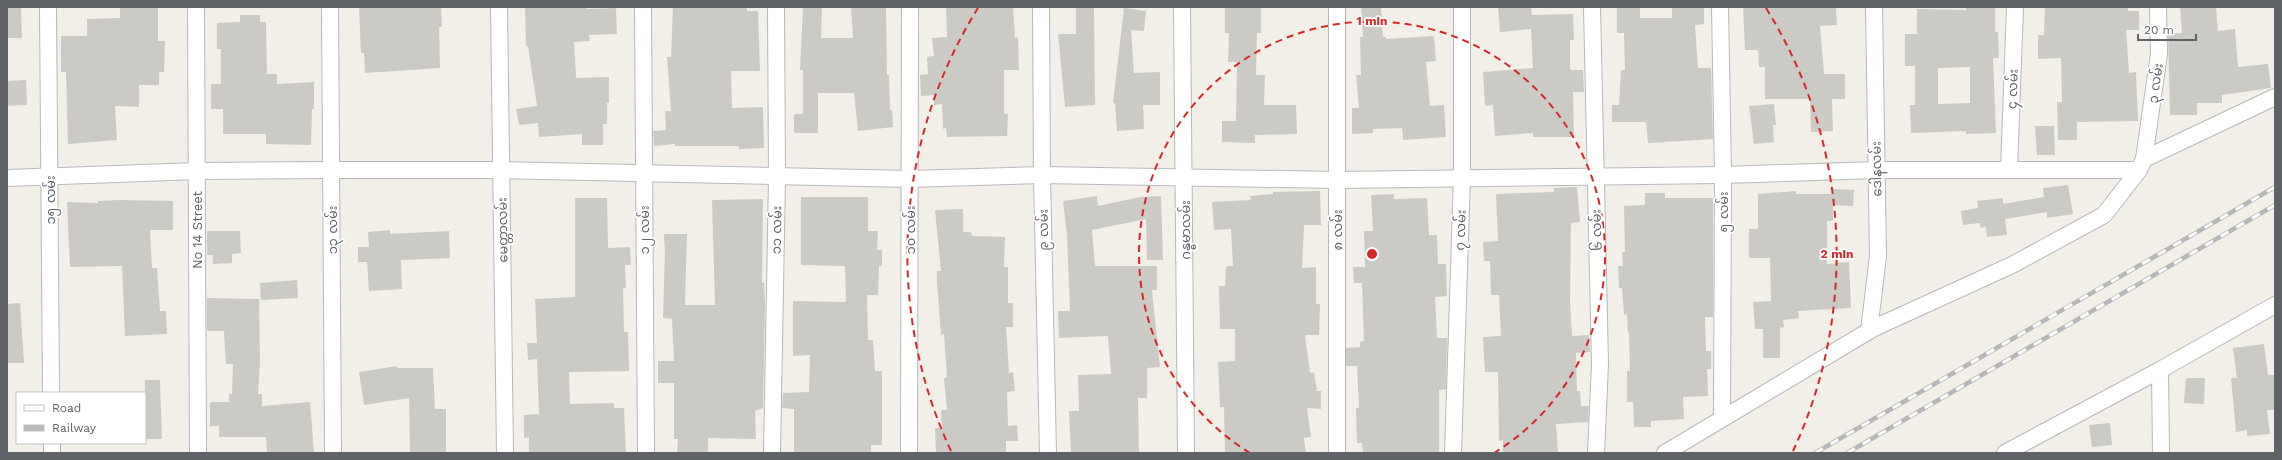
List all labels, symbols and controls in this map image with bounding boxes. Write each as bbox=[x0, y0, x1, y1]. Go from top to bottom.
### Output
text: 1 min bbox=[1357, 14, 1387, 28]
scale bar bbox=[2138, 16, 2196, 42]
text: 20 m bbox=[2144, 23, 2174, 37]
street label: ၃ လမ်း bbox=[2144, 62, 2169, 105]
street label: ၄ လမ်း bbox=[2003, 69, 2024, 110]
street label: ဒေါနလမ်း bbox=[1868, 141, 1887, 197]
street label: ၁၅ လမ်း bbox=[42, 175, 61, 225]
street label: No 14 Street bbox=[190, 190, 205, 269]
street label: ၅ လမ်း bbox=[1715, 191, 1734, 233]
street label: မေတ္တာလမ်း bbox=[493, 197, 514, 263]
street label: ဂန္ဓမာလမ်း bbox=[1177, 200, 1196, 260]
street label: ၁၂ လမ်း bbox=[636, 205, 655, 255]
street label: ၁၃ လမ်း bbox=[324, 206, 343, 254]
street label: ၁၁ လမ်း bbox=[768, 206, 784, 254]
street label: ၁၀ လမ်း bbox=[902, 206, 918, 254]
street label: ၉ လမ်း bbox=[1035, 209, 1054, 251]
street label: ၇ လမ်း bbox=[1451, 209, 1472, 251]
street label: ၆ လမ်း bbox=[1587, 209, 1605, 251]
street label: ၈ လမ်း bbox=[1329, 210, 1345, 250]
centre of rings bbox=[1365, 247, 1379, 261]
text: 2 min bbox=[1821, 247, 1853, 261]
legend bbox=[16, 392, 146, 444]
text: Road bbox=[52, 401, 81, 415]
text: Railway bbox=[52, 421, 97, 435]

